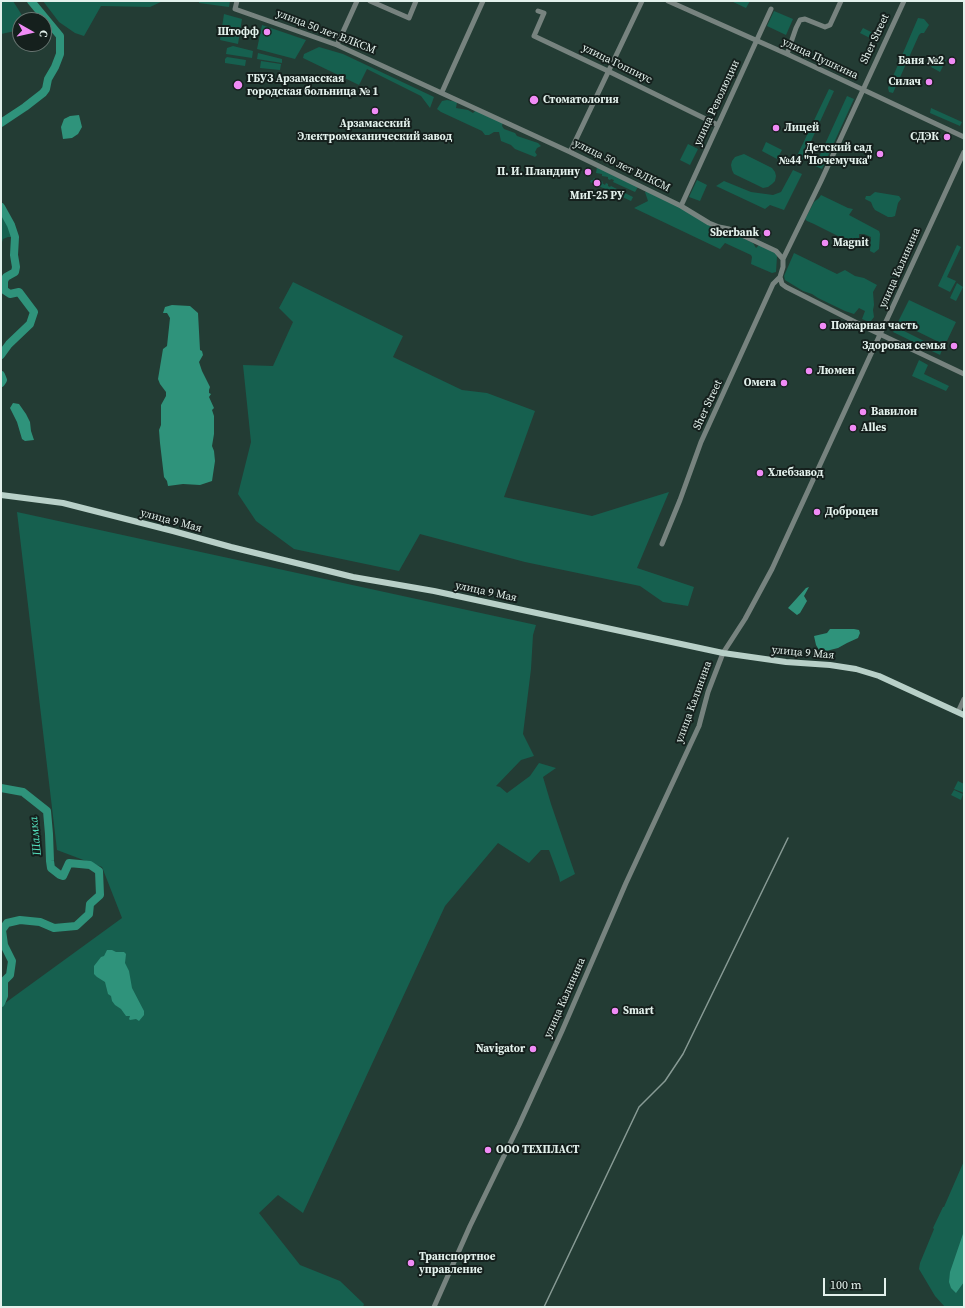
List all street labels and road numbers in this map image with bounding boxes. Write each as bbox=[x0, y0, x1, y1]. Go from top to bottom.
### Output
street label: улица 50 лет ВЛКСМ bbox=[274, 7, 378, 57]
street label: Sher Street bbox=[858, 12, 892, 66]
street label: улица Пушкина bbox=[780, 36, 860, 82]
street label: улица Гоппиус bbox=[580, 41, 654, 87]
street label: улица Революции bbox=[691, 58, 743, 148]
street label: улица 50 лет ВЛКСМ bbox=[572, 137, 672, 195]
street label: улица Калинина bbox=[876, 226, 924, 310]
street label: Sher Street bbox=[691, 378, 725, 432]
street label: улица 9 Мая bbox=[139, 507, 203, 535]
street label: улица 9 Мая bbox=[454, 579, 518, 605]
street label: улица 9 Мая bbox=[771, 644, 835, 662]
street label: улица Калинина bbox=[673, 659, 715, 745]
street label: улица Калинина bbox=[541, 956, 589, 1040]

